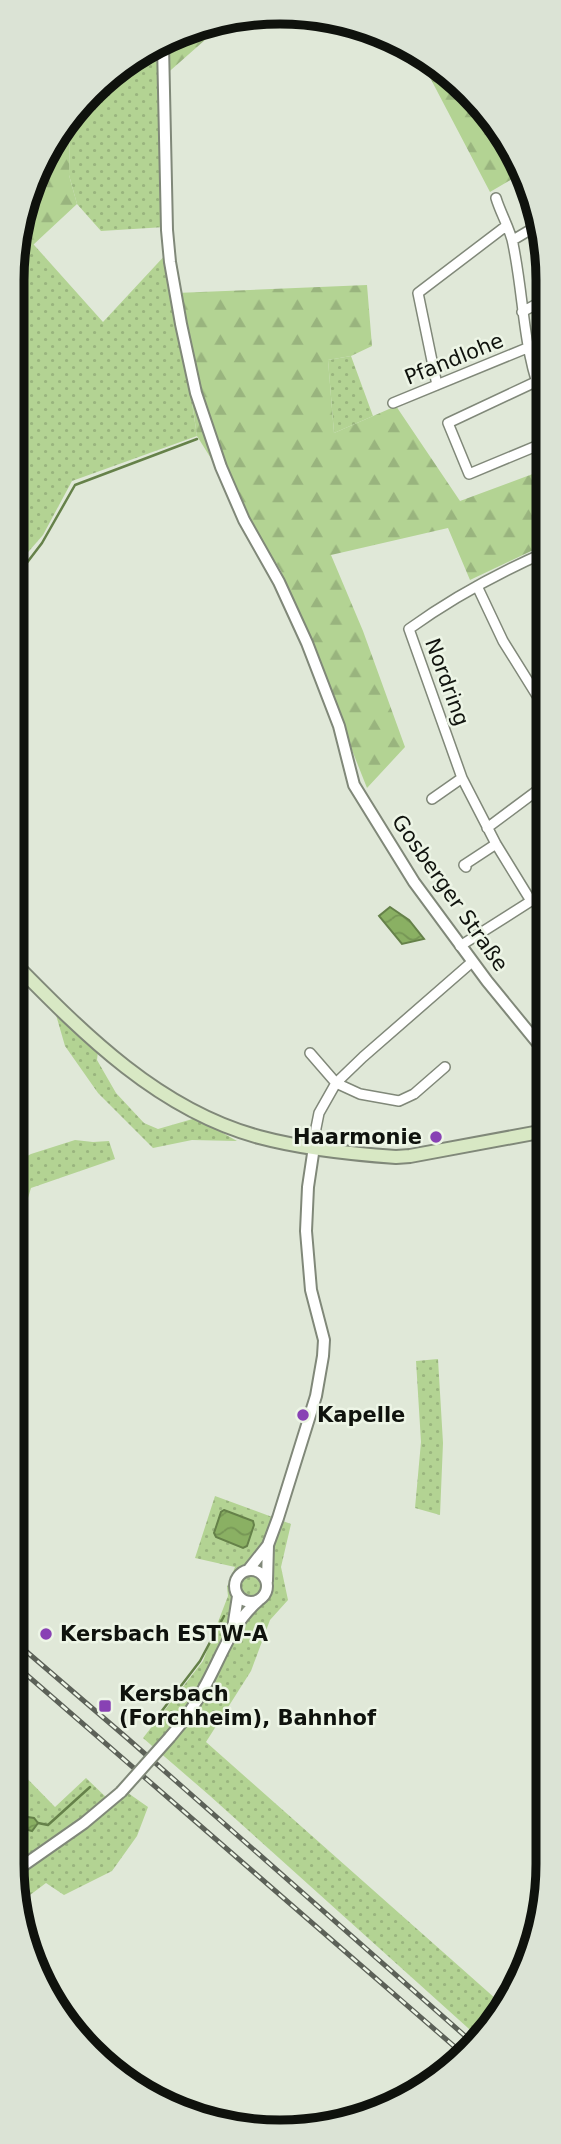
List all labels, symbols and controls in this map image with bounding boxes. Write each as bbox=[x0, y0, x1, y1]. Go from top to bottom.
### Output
street label: Pfandlohe bbox=[401, 328, 507, 390]
street label: Nordring bbox=[420, 635, 474, 729]
street label: Gosberger Straße bbox=[387, 810, 513, 976]
place label: Haarmonie bbox=[293, 1125, 422, 1149]
marker: Haarmonie bbox=[428, 1129, 444, 1145]
place label: Kapelle bbox=[317, 1403, 405, 1427]
marker: Kapelle bbox=[295, 1407, 311, 1423]
place label: Kersbach ESTW-A bbox=[60, 1622, 269, 1646]
marker: Kersbach ESTW-A bbox=[38, 1626, 54, 1642]
place label: Kersbach (Forchheim), Bahnhof bbox=[119, 1682, 377, 1730]
marker: Kersbach (Forchheim), Bahnhof bbox=[97, 1698, 113, 1714]

